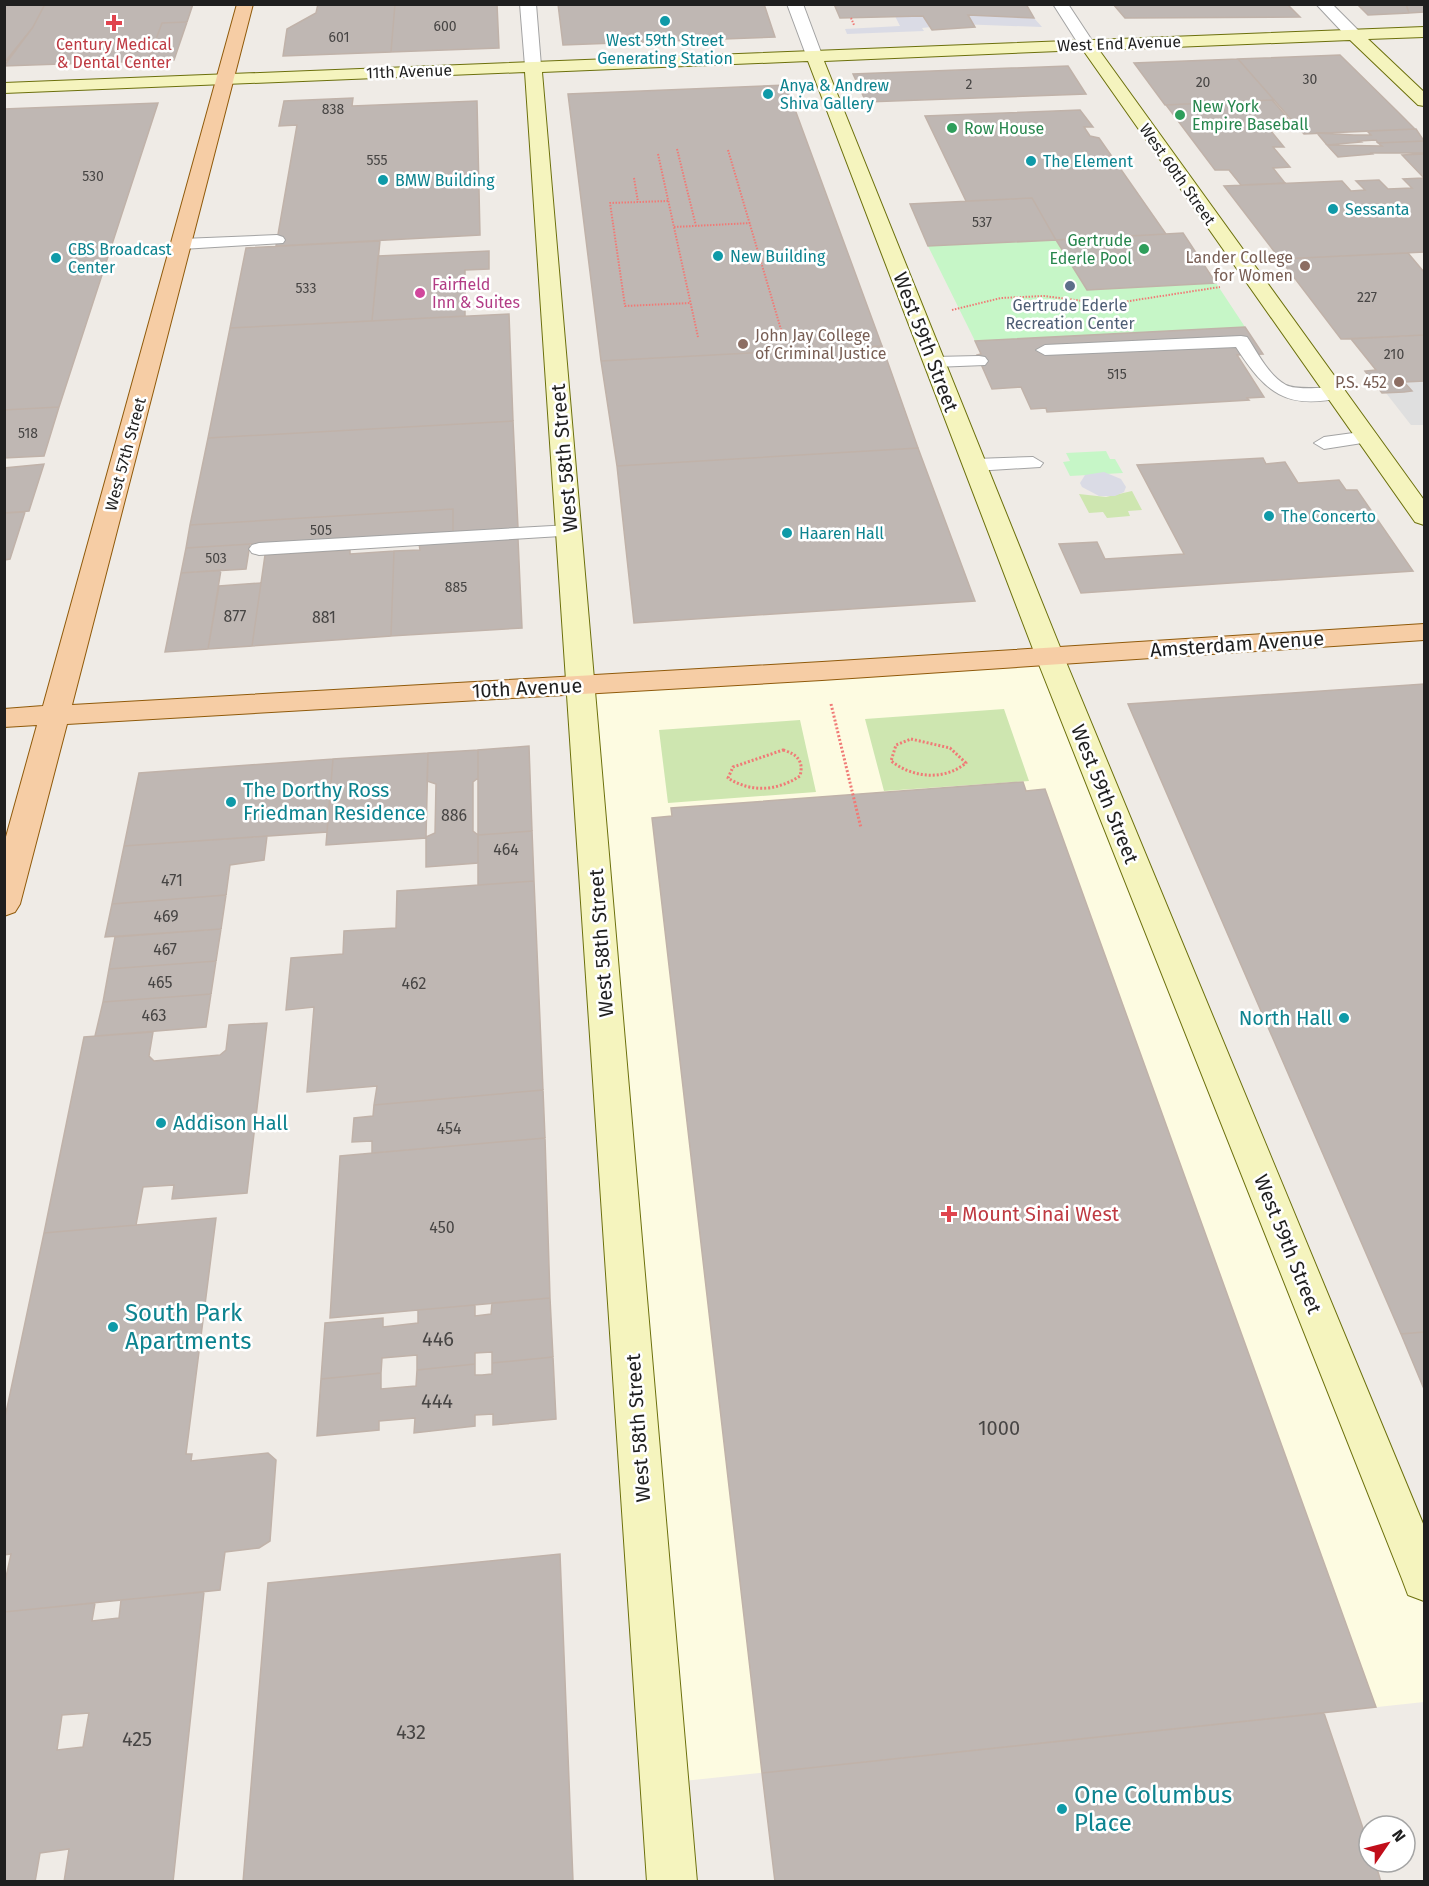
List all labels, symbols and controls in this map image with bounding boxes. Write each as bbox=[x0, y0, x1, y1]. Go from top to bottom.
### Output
marker: Century Medical & Dental Center bbox=[105, 14, 123, 32]
marker: West 59th Street Generating Station bbox=[658, 14, 672, 28]
house number: 600 bbox=[433, 18, 457, 35]
house number: 601 bbox=[329, 29, 350, 46]
place label: West 59th Street Generating Station bbox=[597, 31, 733, 68]
street label: West End Avenue bbox=[1057, 32, 1181, 55]
place label: Century Medical & Dental Center bbox=[56, 35, 172, 72]
street label: 11th Avenue bbox=[366, 61, 452, 82]
house number: 30 bbox=[1303, 71, 1318, 88]
house number: 20 bbox=[1196, 74, 1211, 91]
place label: Anya & Andrew Shiva Gallery bbox=[780, 76, 889, 113]
house number: 2 bbox=[966, 76, 973, 93]
marker: Anya & Andrew Shiva Gallery bbox=[761, 87, 775, 101]
place label: New York Empire Baseball bbox=[1192, 97, 1309, 134]
house number: 838 bbox=[322, 101, 344, 118]
marker: New York Empire Baseball bbox=[1173, 108, 1187, 122]
place label: Row House bbox=[964, 119, 1044, 138]
street label: West 60th Street bbox=[1136, 120, 1220, 229]
marker: Row House bbox=[945, 121, 959, 135]
house number: 555 bbox=[367, 152, 387, 169]
place label: The Element bbox=[1043, 152, 1133, 171]
marker: The Element bbox=[1024, 154, 1038, 168]
house number: 530 bbox=[82, 168, 104, 185]
place label: BMW Building bbox=[395, 171, 495, 190]
marker: BMW Building bbox=[376, 173, 390, 187]
place label: Sessanta bbox=[1345, 200, 1410, 219]
marker: Sessanta bbox=[1326, 202, 1340, 216]
house number: 537 bbox=[972, 214, 992, 231]
place label: Gertrude Ederle Pool bbox=[1050, 231, 1132, 268]
place label: CBS Broadcast Center bbox=[68, 240, 172, 277]
marker: Gertrude Ederle Pool bbox=[1137, 242, 1151, 256]
place label: New Building bbox=[730, 247, 826, 266]
place label: Lander College for Women bbox=[1186, 248, 1293, 285]
marker: New Building bbox=[711, 249, 725, 263]
marker: CBS Broadcast Center bbox=[49, 251, 63, 265]
marker: Lander College for Women bbox=[1298, 259, 1312, 273]
street label: West 59th Street bbox=[888, 269, 964, 416]
place label: Fairfield Inn & Suites bbox=[432, 275, 520, 312]
marker: Gertrude Ederle Recreation Center bbox=[1063, 279, 1077, 293]
house number: 533 bbox=[296, 280, 316, 297]
marker: Fairfield Inn & Suites bbox=[413, 286, 427, 300]
house number: 227 bbox=[1357, 289, 1377, 306]
place label: Gertrude Ederle Recreation Center bbox=[1005, 296, 1135, 333]
place label: John Jay College of Criminal Justice bbox=[755, 326, 886, 363]
marker: John Jay College of Criminal Justice bbox=[736, 337, 750, 351]
house number: 210 bbox=[1384, 346, 1404, 363]
house number: 515 bbox=[1107, 366, 1127, 383]
place label: P.S. 452 bbox=[1335, 373, 1387, 392]
marker: P.S. 452 bbox=[1392, 375, 1406, 389]
street label: West 58th Street bbox=[546, 382, 582, 533]
street label: West 57th Street bbox=[101, 395, 150, 513]
house number: 518 bbox=[18, 425, 38, 442]
place label: The Concerto bbox=[1281, 507, 1376, 526]
marker: The Concerto bbox=[1262, 509, 1276, 523]
house number: 505 bbox=[310, 522, 332, 539]
place label: Haaren Hall bbox=[799, 524, 884, 543]
marker: Haaren Hall bbox=[780, 526, 794, 540]
house number: 503 bbox=[205, 550, 227, 567]
house number: 885 bbox=[445, 579, 467, 596]
house number: 877 bbox=[224, 607, 246, 626]
house number: 881 bbox=[312, 608, 336, 627]
street label: Amsterdam Avenue bbox=[1149, 626, 1325, 662]
street label: 10th Avenue bbox=[471, 673, 583, 703]
street label: West 59th Street bbox=[1066, 721, 1144, 868]
place label: The Dorthy Ross Friedman Residence bbox=[243, 778, 426, 825]
marker: The Dorthy Ross Friedman Residence bbox=[224, 795, 238, 809]
house number: 886 bbox=[441, 806, 467, 825]
house number: 464 bbox=[493, 840, 519, 859]
street label: West 58th Street bbox=[584, 867, 618, 1018]
house number: 471 bbox=[161, 871, 183, 890]
house number: 469 bbox=[153, 907, 179, 926]
house number: 467 bbox=[153, 940, 177, 959]
house number: 465 bbox=[148, 973, 172, 992]
house number: 462 bbox=[402, 974, 426, 993]
house number: 463 bbox=[142, 1006, 166, 1025]
place label: North Hall bbox=[1239, 1006, 1332, 1030]
marker: North Hall bbox=[1337, 1011, 1351, 1025]
place label: Addison Hall bbox=[173, 1111, 288, 1135]
marker: Addison Hall bbox=[154, 1116, 168, 1130]
house number: 454 bbox=[437, 1119, 462, 1138]
street label: West 59th Street bbox=[1249, 1171, 1327, 1318]
place label: Mount Sinai West bbox=[962, 1202, 1120, 1226]
marker: Mount Sinai West bbox=[940, 1205, 958, 1223]
house number: 450 bbox=[429, 1218, 455, 1237]
place label: South Park Apartments bbox=[125, 1299, 251, 1355]
marker: South Park Apartments bbox=[106, 1320, 120, 1334]
house number: 446 bbox=[422, 1327, 454, 1351]
street label: West 58th Street bbox=[621, 1352, 655, 1503]
house number: 444 bbox=[421, 1389, 453, 1413]
house number: 1000 bbox=[978, 1416, 1020, 1440]
house number: 432 bbox=[396, 1720, 426, 1744]
house number: 425 bbox=[122, 1727, 152, 1751]
place label: One Columbus Place bbox=[1074, 1781, 1232, 1837]
marker: One Columbus Place bbox=[1055, 1802, 1069, 1816]
north arrow bbox=[1357, 1814, 1417, 1874]
text: N bbox=[1388, 1826, 1410, 1845]

